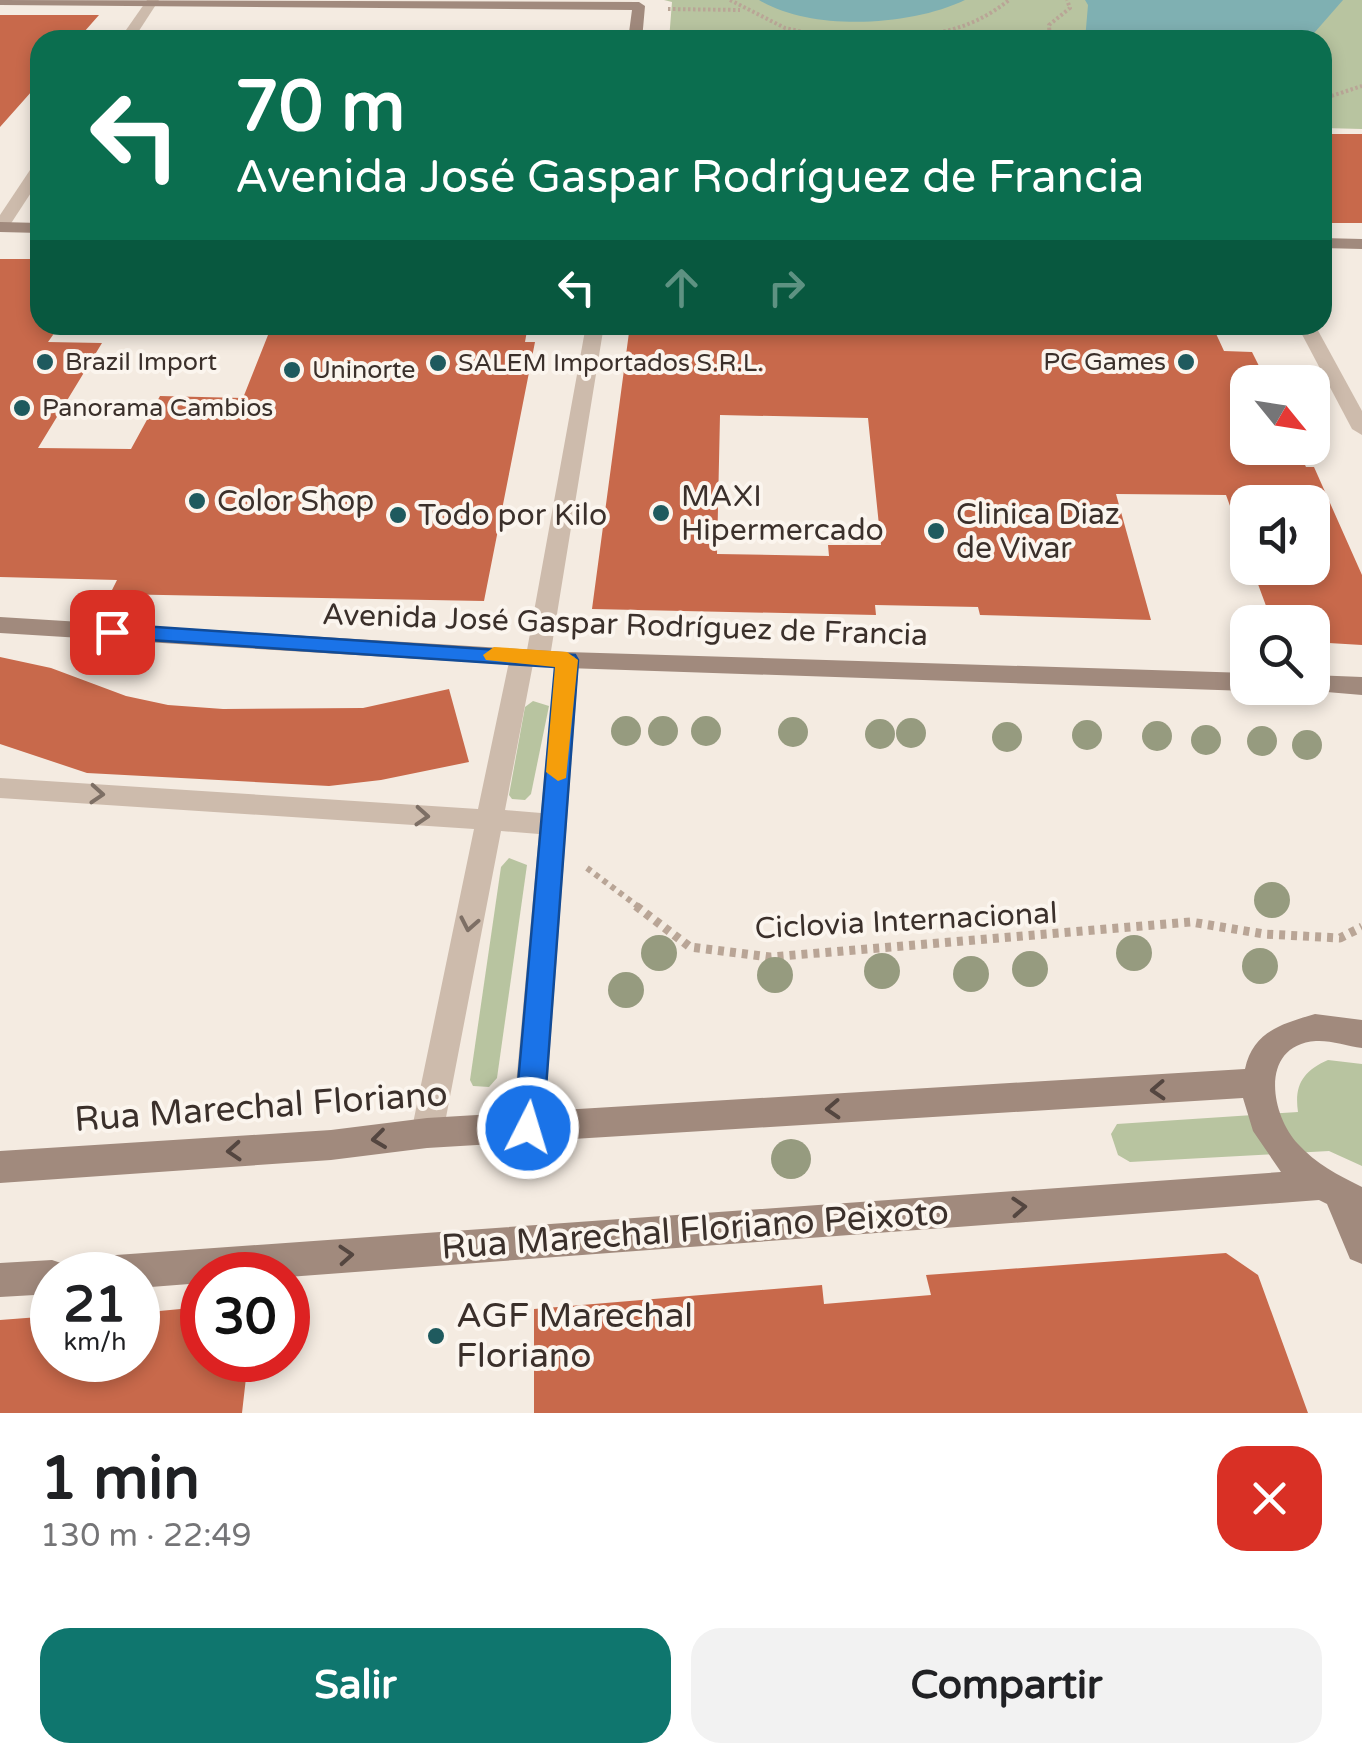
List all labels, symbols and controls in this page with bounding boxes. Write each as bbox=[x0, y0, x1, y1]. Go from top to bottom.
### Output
text: 70 m bbox=[235, 66, 405, 150]
icon: left bbox=[70, 70, 200, 200]
text: Avenida José Gaspar Rodríguez de Francia bbox=[235, 151, 1144, 205]
icon: left bbox=[549, 260, 604, 315]
icon: ahead bbox=[654, 260, 709, 315]
icon: right bbox=[759, 260, 814, 315]
place label: Brazil Import bbox=[65, 347, 218, 377]
place label: PC Games bbox=[1043, 347, 1166, 377]
place label: SALEM Importados S.R.L. bbox=[458, 348, 764, 378]
marker: Brazil Import bbox=[34, 351, 56, 373]
marker: PC Games bbox=[1175, 351, 1197, 373]
marker: SALEM Importados S.R.L. bbox=[427, 352, 449, 374]
place label: Uninorte bbox=[312, 355, 415, 385]
marker: Uninorte bbox=[281, 359, 303, 381]
north arrow bbox=[1230, 365, 1330, 465]
map controls bbox=[1230, 365, 1330, 705]
place label: Panorama Cambios bbox=[42, 393, 273, 423]
marker: Panorama Cambios bbox=[11, 397, 33, 419]
place label: MAXI Hipermercado bbox=[681, 478, 884, 549]
place label: Color Shop bbox=[217, 483, 374, 520]
button: sound bbox=[1230, 485, 1330, 585]
marker: Color Shop bbox=[186, 490, 208, 512]
place label: Clinica Diaz de Vivar bbox=[956, 496, 1120, 567]
place label: Todo por Kilo bbox=[418, 497, 607, 534]
marker: MAXI Hipermercado bbox=[650, 502, 672, 524]
marker: Todo por Kilo bbox=[387, 504, 409, 526]
marker: Clinica Diaz de Vivar bbox=[925, 520, 947, 542]
pin bbox=[70, 590, 155, 675]
street label: Avenida José Gaspar Rodríguez de Francia bbox=[321, 596, 929, 654]
icon: arrive bbox=[85, 605, 140, 660]
button: search bbox=[1230, 605, 1330, 705]
one-way arrow bbox=[90, 783, 106, 804]
one-way arrow bbox=[414, 805, 430, 826]
street label: Ciclovia Internacional bbox=[754, 895, 1058, 947]
one-way arrow bbox=[460, 915, 481, 932]
street label: Rua Marechal Floriano bbox=[73, 1073, 449, 1141]
position arrow bbox=[476, 1076, 580, 1180]
one-way arrow bbox=[1149, 1079, 1165, 1100]
one-way arrow bbox=[825, 1098, 841, 1120]
one-way arrow bbox=[371, 1128, 387, 1149]
one-way arrow bbox=[226, 1140, 242, 1161]
street label: Rua Marechal Floriano Peixoto bbox=[440, 1191, 950, 1269]
one-way arrow bbox=[1011, 1196, 1027, 1218]
one-way arrow bbox=[338, 1245, 354, 1267]
speed limit sign: 30 bbox=[180, 1252, 310, 1382]
text: 21 bbox=[64, 1275, 126, 1335]
place label: AGF Marechal Floriano bbox=[456, 1295, 693, 1377]
marker: AGF Marechal Floriano bbox=[425, 1325, 447, 1347]
text: km/h bbox=[64, 1327, 126, 1357]
text: 1 min bbox=[40, 1443, 200, 1515]
button: close bbox=[1217, 1446, 1322, 1551]
text: 130 m · 22:49 bbox=[40, 1517, 252, 1555]
button: Salir bbox=[40, 1628, 671, 1743]
button: Compartir bbox=[691, 1628, 1322, 1743]

